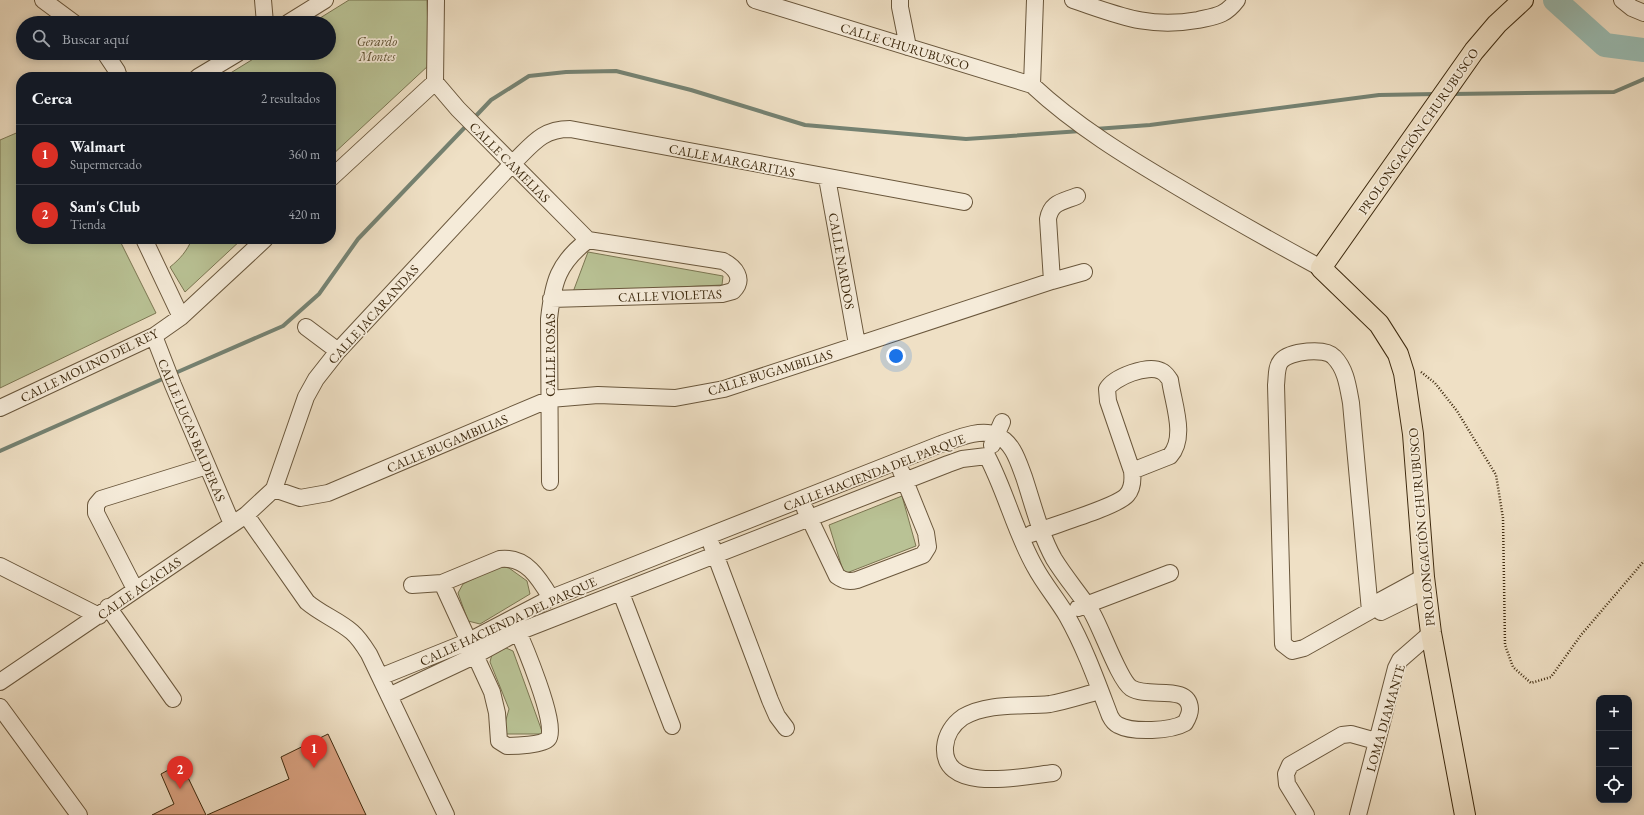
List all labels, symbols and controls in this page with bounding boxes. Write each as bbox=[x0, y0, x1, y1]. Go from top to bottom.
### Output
search box bbox=[16, 16, 336, 60]
street label: CALLE CHURUBUSCO bbox=[838, 19, 971, 74]
icon: search bbox=[30, 27, 52, 49]
text: Buscar aquí bbox=[62, 29, 129, 48]
park label: Gerardo Montes bbox=[357, 33, 397, 65]
street label: PROLONGACIÓN CHURUBUSCO bbox=[1354, 45, 1483, 218]
text: Cerca bbox=[32, 87, 72, 109]
text: 2 resultados bbox=[261, 90, 320, 107]
street label: CALLE CAMELIAS bbox=[466, 118, 554, 206]
text: Walmart bbox=[70, 137, 125, 156]
street label: CALLE MARGARITAS bbox=[667, 140, 796, 181]
text: 1 bbox=[42, 146, 48, 163]
text: 360 m bbox=[289, 146, 320, 163]
text: Supermercado bbox=[70, 156, 142, 173]
text: Sam's Club bbox=[70, 197, 140, 216]
text: 2 bbox=[42, 206, 48, 223]
text: 420 m bbox=[289, 206, 320, 223]
street label: CALLE NARDOS bbox=[825, 212, 858, 311]
text: Tienda bbox=[70, 216, 106, 233]
street label: CALLE JACARANDAS bbox=[324, 261, 423, 368]
street label: CALLE VIOLETAS bbox=[618, 285, 722, 306]
street label: CALLE ROSAS bbox=[542, 313, 559, 397]
street label: CALLE MOLINO DEL REY bbox=[18, 324, 162, 406]
street label: CALLE BUGAMBILIAS bbox=[706, 345, 835, 400]
your location bbox=[886, 346, 906, 366]
street label: CALLE LUCAS BALDERAS bbox=[154, 356, 229, 504]
street label: CALLE BUGAMBILIAS bbox=[384, 410, 510, 477]
street label: PROLONGACIÓN CHURUBUSCO bbox=[1404, 427, 1439, 627]
street label: CALLE HACIENDA DEL PARQUE bbox=[781, 430, 967, 515]
street label: CALLE ACACIAS bbox=[94, 553, 184, 624]
street label: CALLE HACIENDA DEL PARQUE bbox=[417, 573, 599, 670]
street label: LOMA DIAMANTE bbox=[1362, 662, 1409, 774]
map controls bbox=[1596, 695, 1632, 803]
button: + bbox=[1596, 695, 1632, 731]
button: − bbox=[1596, 731, 1632, 767]
pin: 1 bbox=[301, 735, 327, 768]
pin: 2 bbox=[167, 756, 193, 789]
button: locate bbox=[1596, 767, 1632, 803]

